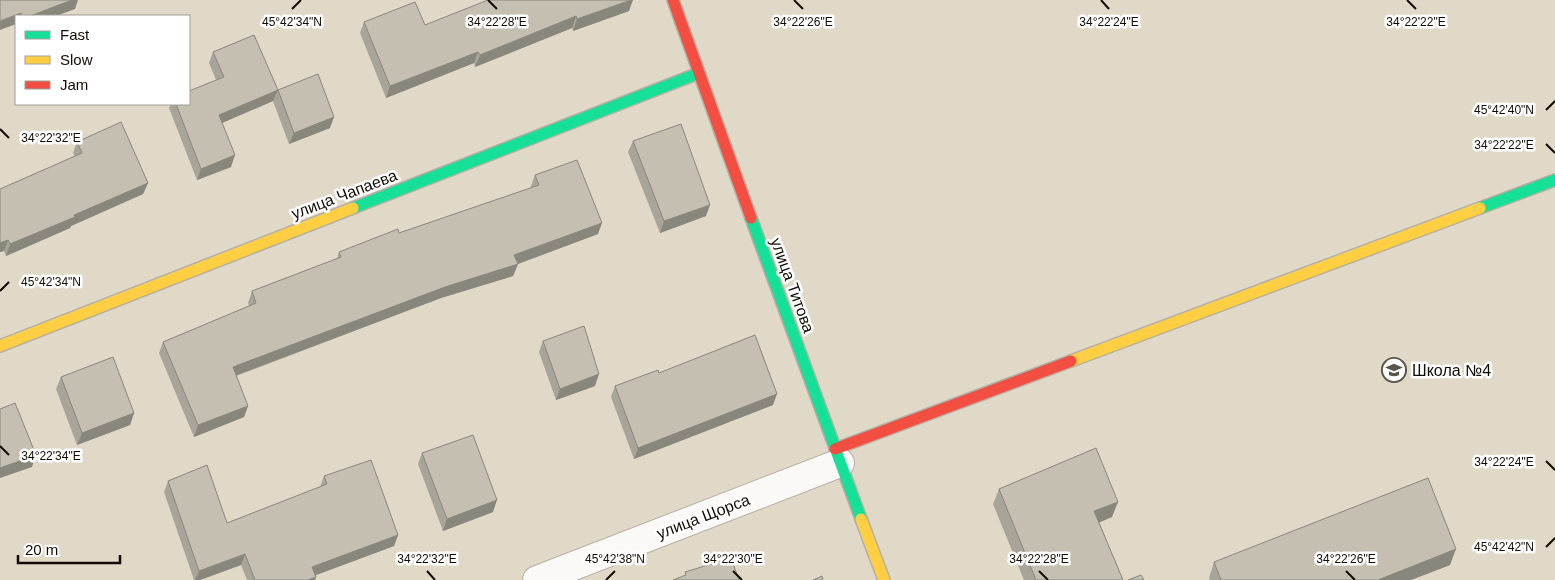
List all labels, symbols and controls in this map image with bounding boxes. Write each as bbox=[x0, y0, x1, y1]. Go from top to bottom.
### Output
legend bbox=[15, 15, 190, 105]
text: 45°42'34"N bbox=[262, 15, 322, 29]
text: 34°22'28"E bbox=[467, 15, 527, 29]
text: 34°22'26"E bbox=[773, 15, 833, 29]
text: 34°22'24"E bbox=[1079, 15, 1139, 29]
text: 34°22'22"E bbox=[1386, 15, 1446, 29]
text: Fast bbox=[60, 26, 90, 43]
text: Slow bbox=[60, 51, 93, 68]
text: Jam bbox=[60, 76, 88, 93]
text: 45°42'40"N bbox=[1474, 103, 1534, 117]
text: 34°22'32"E bbox=[21, 131, 81, 145]
text: 34°22'22"E bbox=[1474, 138, 1534, 152]
street label: улица Чапаева bbox=[289, 166, 399, 222]
street label: улица Титова bbox=[767, 235, 818, 335]
text: 45°42'34"N bbox=[21, 275, 81, 289]
school or university icon: Школа №4 bbox=[1381, 357, 1407, 383]
place label: Школа №4 bbox=[1412, 362, 1491, 379]
text: 34°22'34"E bbox=[21, 449, 81, 463]
text: 34°22'24"E bbox=[1474, 455, 1534, 469]
street label: улица Щорса bbox=[654, 491, 752, 542]
scale bar bbox=[18, 532, 120, 564]
text: 45°42'42"N bbox=[1474, 540, 1534, 554]
text: 20 m bbox=[25, 541, 58, 558]
text: 34°22'32"E bbox=[397, 552, 457, 566]
text: 45°42'38"N bbox=[585, 552, 645, 566]
text: 34°22'30"E bbox=[703, 552, 763, 566]
text: 34°22'28"E bbox=[1009, 552, 1069, 566]
text: 34°22'26"E bbox=[1316, 552, 1376, 566]

